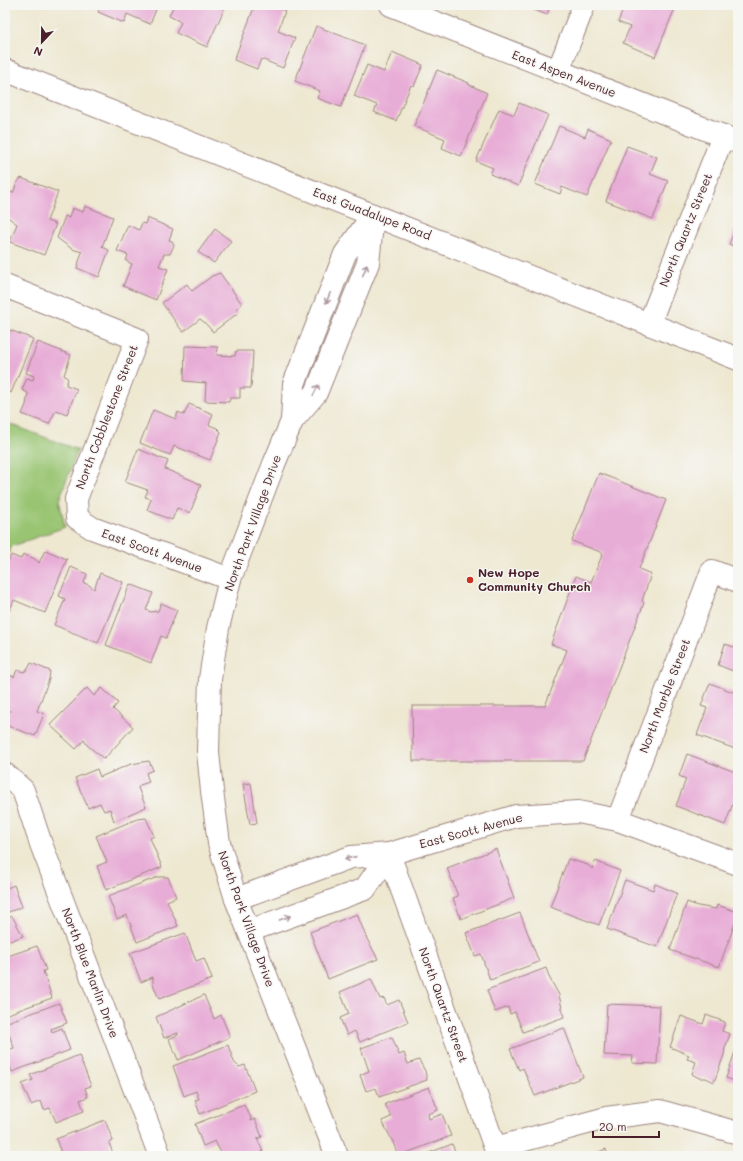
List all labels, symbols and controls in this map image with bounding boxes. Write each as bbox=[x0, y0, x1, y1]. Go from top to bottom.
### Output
north arrow bbox=[22, 22, 62, 62]
text: N bbox=[31, 43, 45, 60]
street label: East Aspen Avenue bbox=[510, 46, 619, 100]
street label: North Quartz Street bbox=[655, 170, 715, 289]
street label: East Guadalupe Road bbox=[311, 183, 434, 243]
one-way arrow bbox=[362, 264, 370, 276]
one-way arrow bbox=[323, 291, 331, 303]
street label: North Cobblestone Street bbox=[71, 342, 141, 491]
one-way arrow bbox=[313, 384, 321, 396]
street label: North Park Village Drive bbox=[220, 452, 284, 593]
street label: East Scott Avenue bbox=[100, 524, 205, 576]
place label: New Hope Community Church bbox=[478, 564, 590, 594]
marker: New Hope Community Church bbox=[465, 575, 475, 585]
street label: North Marble Street bbox=[635, 636, 693, 755]
street label: East Scott Avenue bbox=[417, 809, 524, 851]
street label: North Park Village Drive bbox=[215, 848, 279, 989]
one-way arrow bbox=[344, 855, 357, 863]
street label: North Blue Marlin Drive bbox=[59, 905, 123, 1040]
one-way arrow bbox=[279, 913, 291, 921]
street label: North Quartz Street bbox=[416, 945, 472, 1064]
scale bar bbox=[593, 1113, 659, 1139]
text: 20 m bbox=[599, 1118, 627, 1134]

